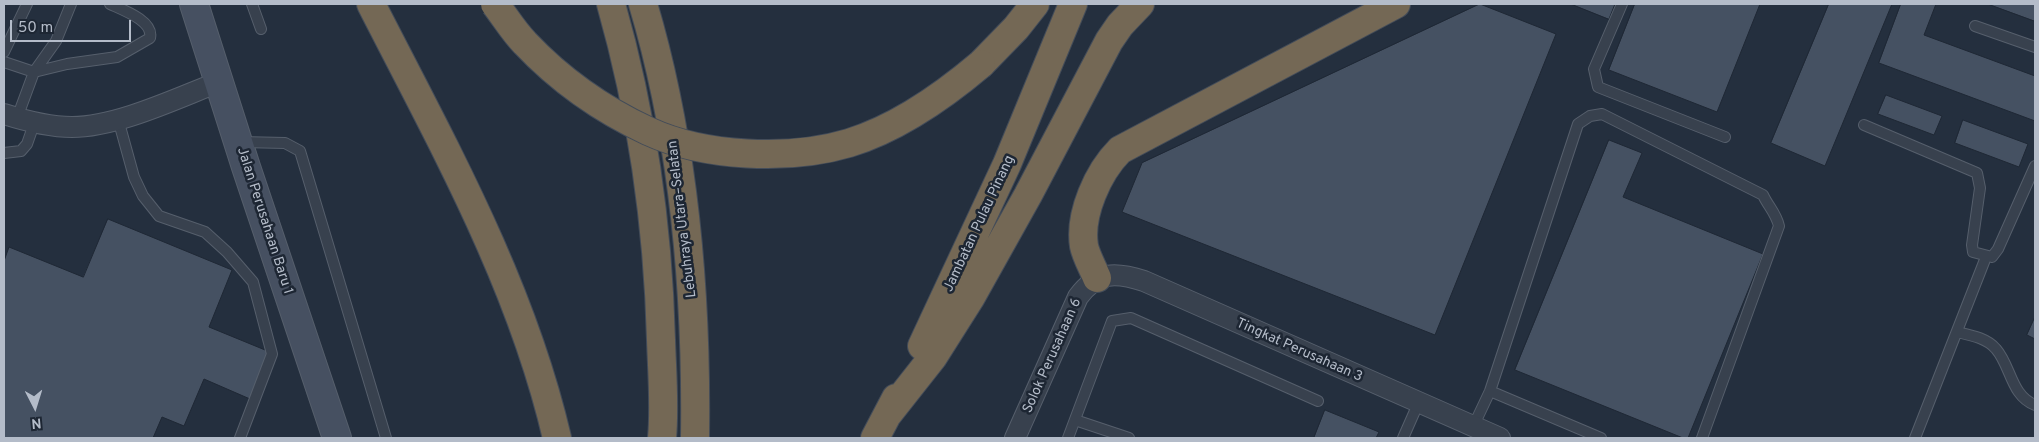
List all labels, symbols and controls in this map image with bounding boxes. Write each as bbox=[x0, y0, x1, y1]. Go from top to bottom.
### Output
scale bar bbox=[12, 10, 134, 42]
text: 50 m bbox=[18, 19, 53, 38]
street label: Lebuhraya Utara–Selatan bbox=[665, 139, 701, 299]
street label: Jalan Perusahaan Baru 1 bbox=[232, 145, 296, 297]
street label: Jambatan Pulau Pinang bbox=[941, 153, 1019, 295]
street label: Solok Perusahaan 6 bbox=[1020, 296, 1086, 416]
street label: Tingkat Perusahaan 3 bbox=[1233, 316, 1365, 386]
north arrow bbox=[10, 382, 60, 432]
text: N bbox=[31, 414, 42, 431]

